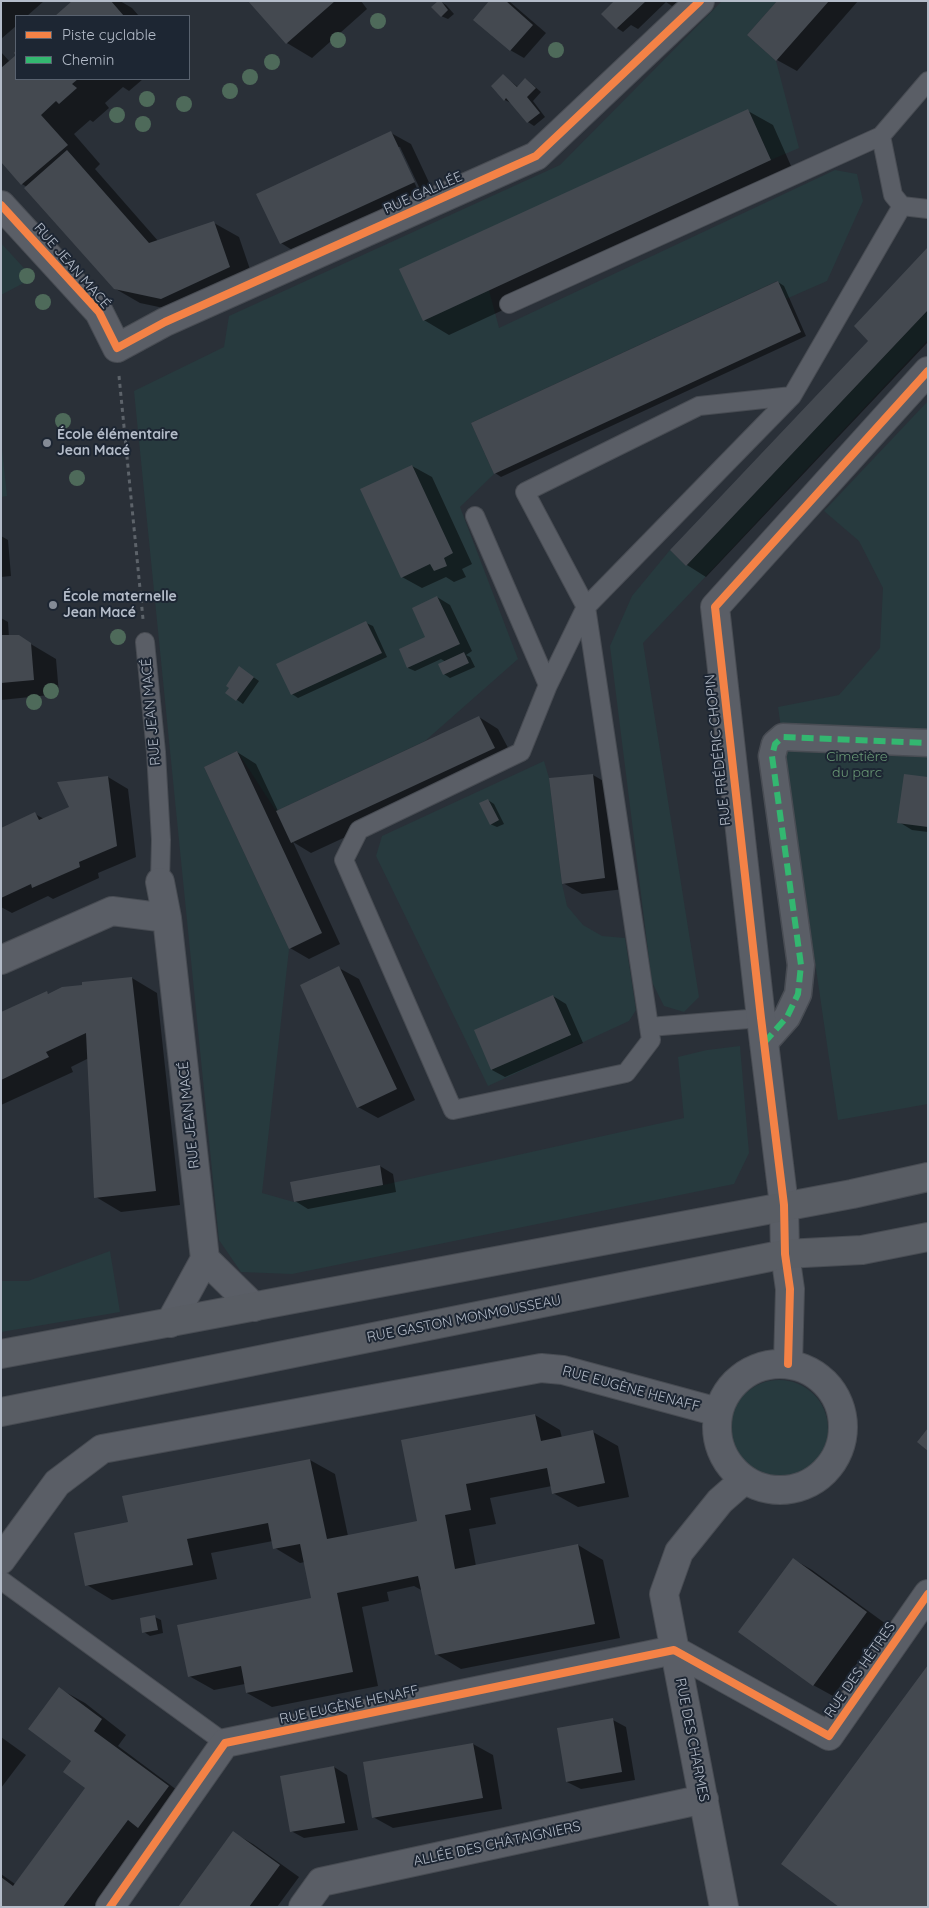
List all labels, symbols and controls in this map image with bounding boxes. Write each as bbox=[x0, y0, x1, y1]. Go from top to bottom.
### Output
legend bbox=[15, 15, 190, 80]
text: Piste cyclable bbox=[62, 25, 156, 44]
text: Chemin bbox=[62, 50, 114, 69]
street label: RUE GALILÉE bbox=[381, 168, 465, 218]
street label: RUE JEAN MACÉ bbox=[30, 220, 114, 312]
place label: École élémentaire Jean Macé bbox=[57, 427, 178, 460]
marker: École élémentaire Jean Macé bbox=[41, 437, 53, 449]
place label: École maternelle Jean Macé bbox=[63, 589, 177, 622]
marker: École maternelle Jean Macé bbox=[47, 599, 59, 611]
street label: RUE JEAN MACÉ bbox=[138, 658, 164, 766]
street label: RUE FRÉDÉRIC CHOPIN bbox=[702, 673, 734, 827]
park label: Cimetière du parc bbox=[826, 749, 888, 782]
street label: RUE JEAN MACÉ bbox=[175, 1061, 203, 1169]
street label: RUE GASTON MONMOUSSEAU bbox=[365, 1292, 563, 1346]
street label: RUE EUGÈNE HENAFF bbox=[560, 1363, 702, 1415]
street label: RUE DES HÊTRES bbox=[821, 1619, 899, 1721]
street label: RUE DES CHARMES bbox=[672, 1677, 712, 1803]
street label: RUE EUGÈNE HENAFF bbox=[278, 1682, 420, 1728]
street label: ALLÉE DES CHÂTAIGNIERS bbox=[412, 1818, 582, 1870]

